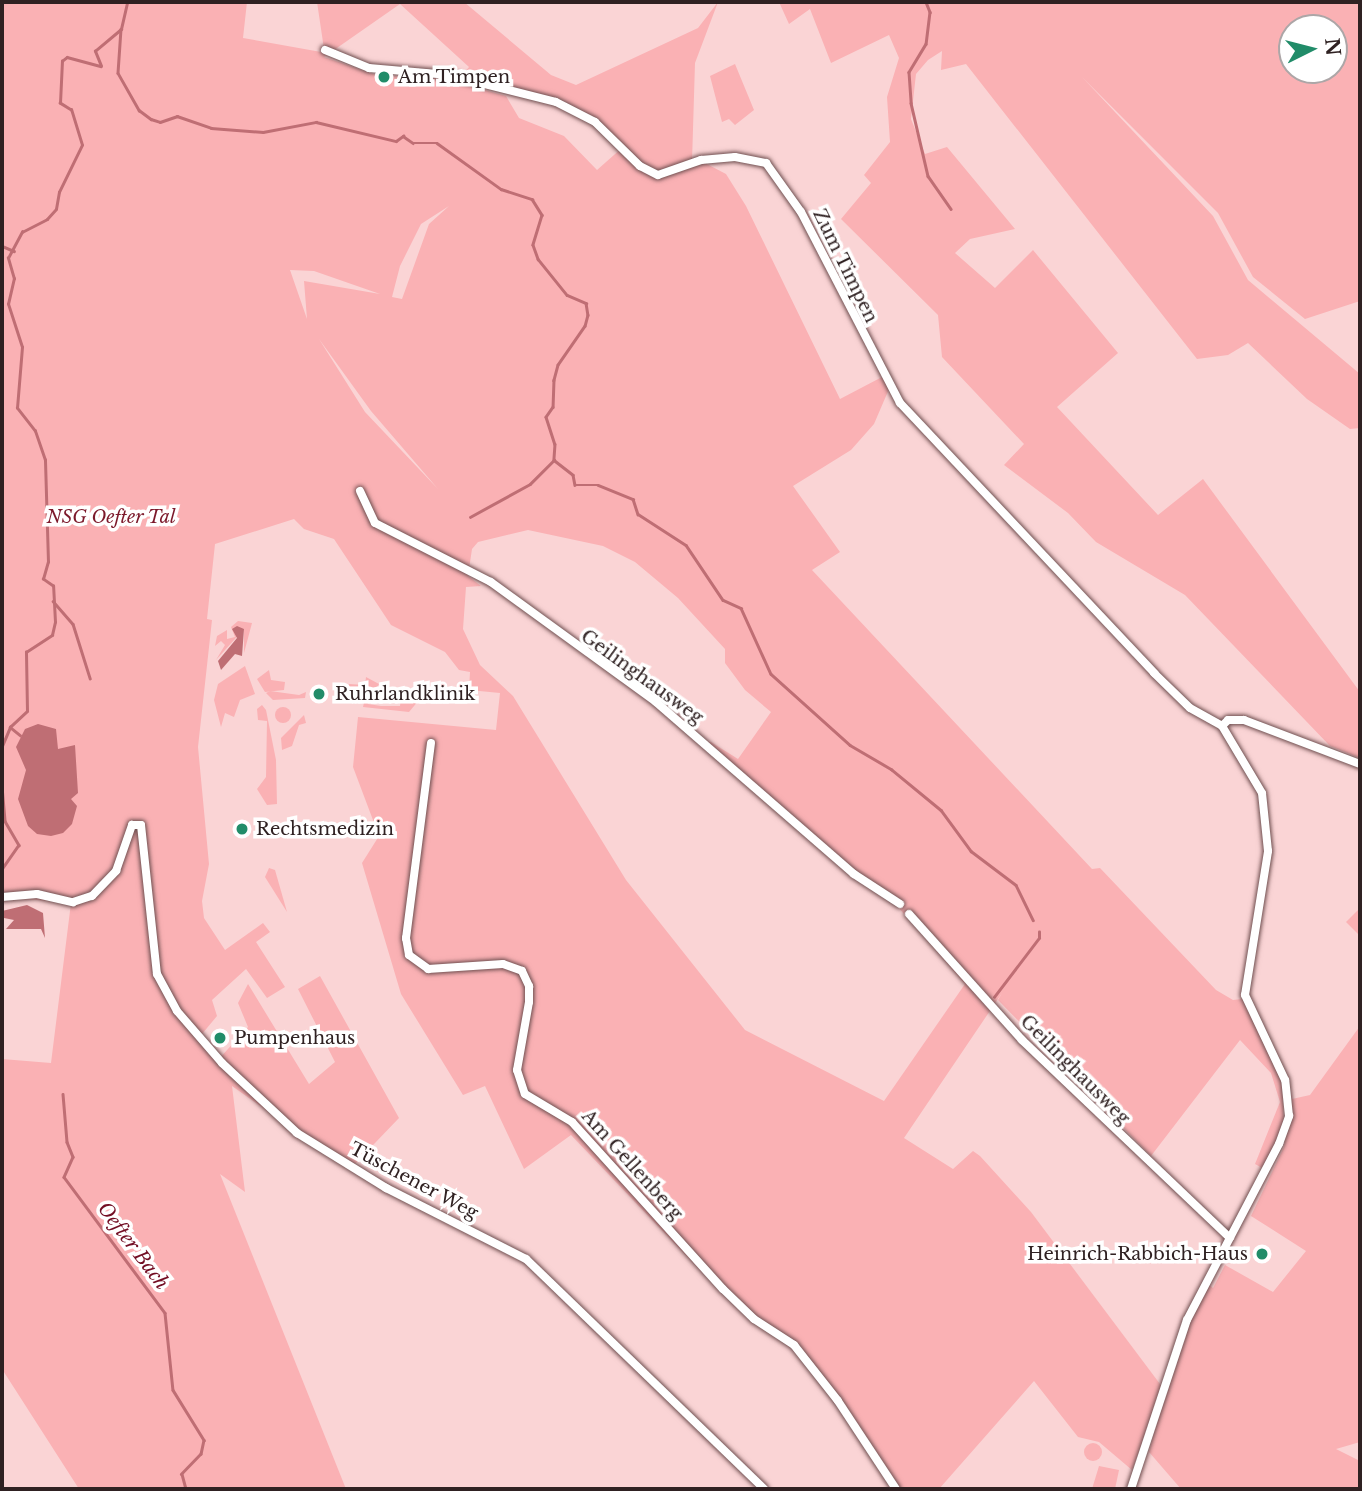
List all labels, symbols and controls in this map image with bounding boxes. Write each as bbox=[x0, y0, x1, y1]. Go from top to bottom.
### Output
north arrow bbox=[1278, 14, 1348, 84]
text: N bbox=[1320, 37, 1345, 57]
place label: Am Timpen bbox=[398, 66, 511, 88]
marker: Am Timpen bbox=[376, 69, 392, 85]
street label: Zum Timpen bbox=[808, 205, 882, 327]
park label: NSG Oefter Tal bbox=[46, 506, 176, 528]
street label: Geilinghausweg bbox=[577, 625, 707, 729]
place label: Ruhrlandklinik bbox=[335, 683, 475, 705]
marker: Ruhrlandklinik bbox=[309, 684, 329, 704]
place label: Rechtsmedizin bbox=[256, 818, 394, 840]
marker: Rechtsmedizin bbox=[234, 821, 250, 837]
street label: Geilinghausweg bbox=[1016, 1011, 1134, 1129]
place label: Pumpenhaus bbox=[234, 1027, 355, 1049]
marker: Pumpenhaus bbox=[212, 1030, 228, 1046]
street label: Am Gellenberg bbox=[577, 1106, 687, 1224]
street label: Tüschener Weg bbox=[346, 1138, 482, 1224]
water label: Oefter Bach bbox=[93, 1198, 173, 1294]
place label: Heinrich-Rabbich-Haus bbox=[1027, 1243, 1248, 1265]
marker: Heinrich-Rabbich-Haus bbox=[1254, 1246, 1270, 1262]

